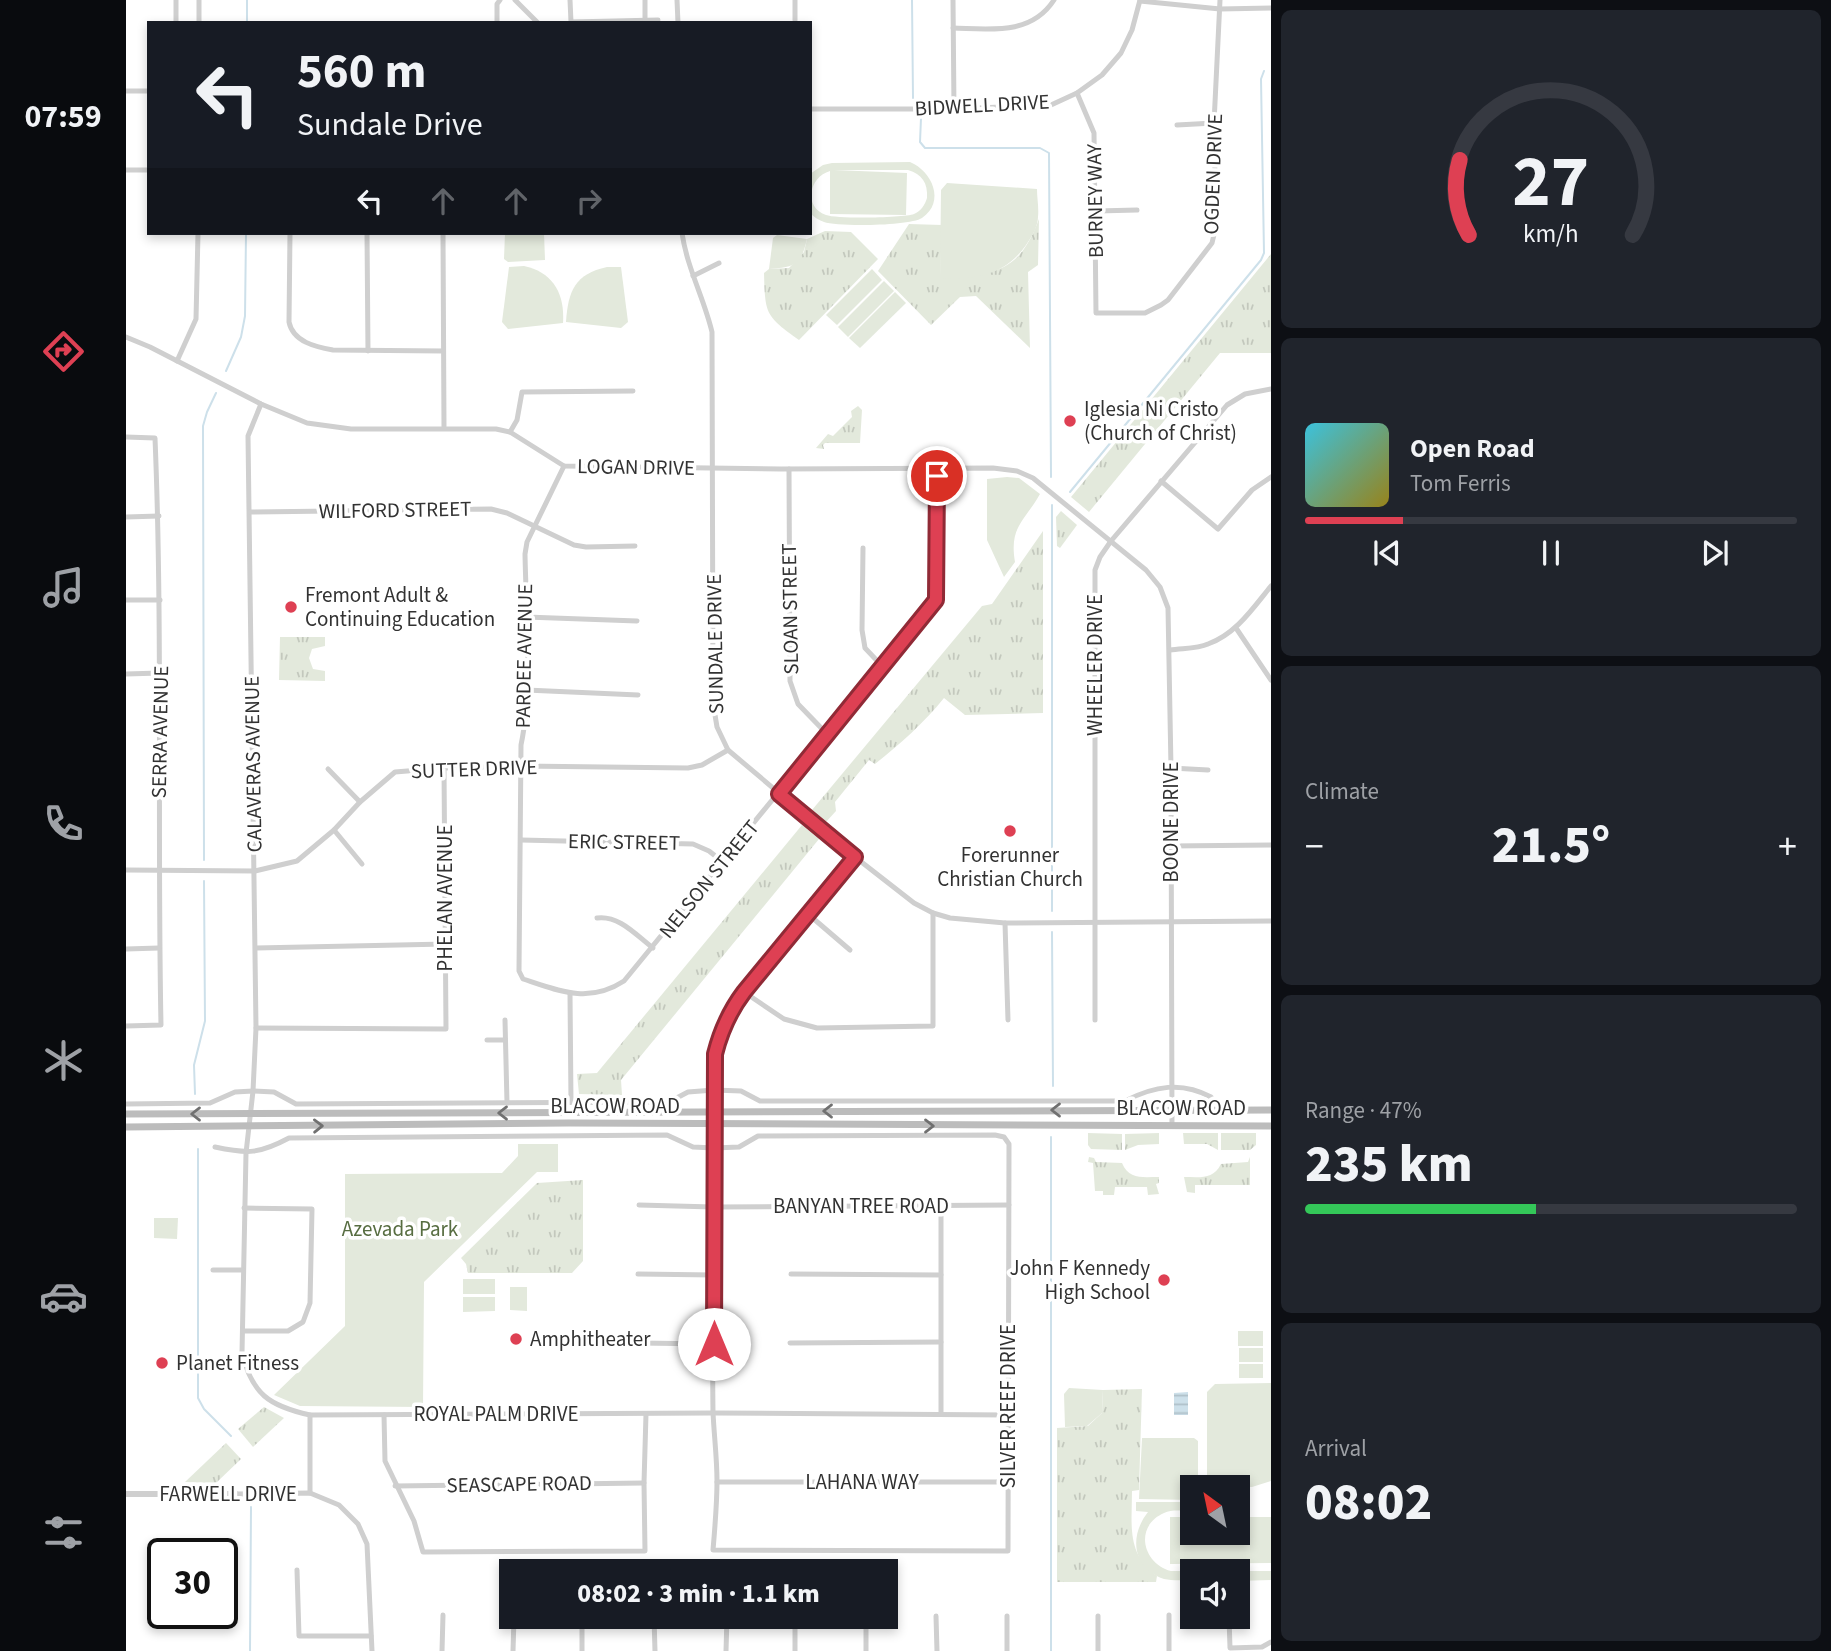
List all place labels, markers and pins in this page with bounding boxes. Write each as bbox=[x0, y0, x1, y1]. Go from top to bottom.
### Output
place label: Iglesia Ni Cristo (Church of Christ) bbox=[1084, 394, 1237, 448]
marker: Iglesia Ni Cristo (Church of Christ) bbox=[1062, 413, 1078, 429]
pin bbox=[907, 446, 967, 506]
place label: Fremont Adult & Continuing Education bbox=[305, 580, 495, 634]
marker: Fremont Adult & Continuing Education bbox=[283, 599, 299, 615]
marker: Forerunner Christian Church bbox=[1002, 823, 1018, 839]
place label: Forerunner Christian Church bbox=[937, 840, 1083, 894]
place label: John F Kennedy High School bbox=[1010, 1253, 1150, 1307]
marker: John F Kennedy High School bbox=[1156, 1272, 1172, 1288]
place label: Amphitheater bbox=[530, 1324, 651, 1354]
marker: Amphitheater bbox=[508, 1331, 524, 1347]
place label: Planet Fitness bbox=[176, 1348, 299, 1378]
marker: Planet Fitness bbox=[154, 1355, 170, 1371]

